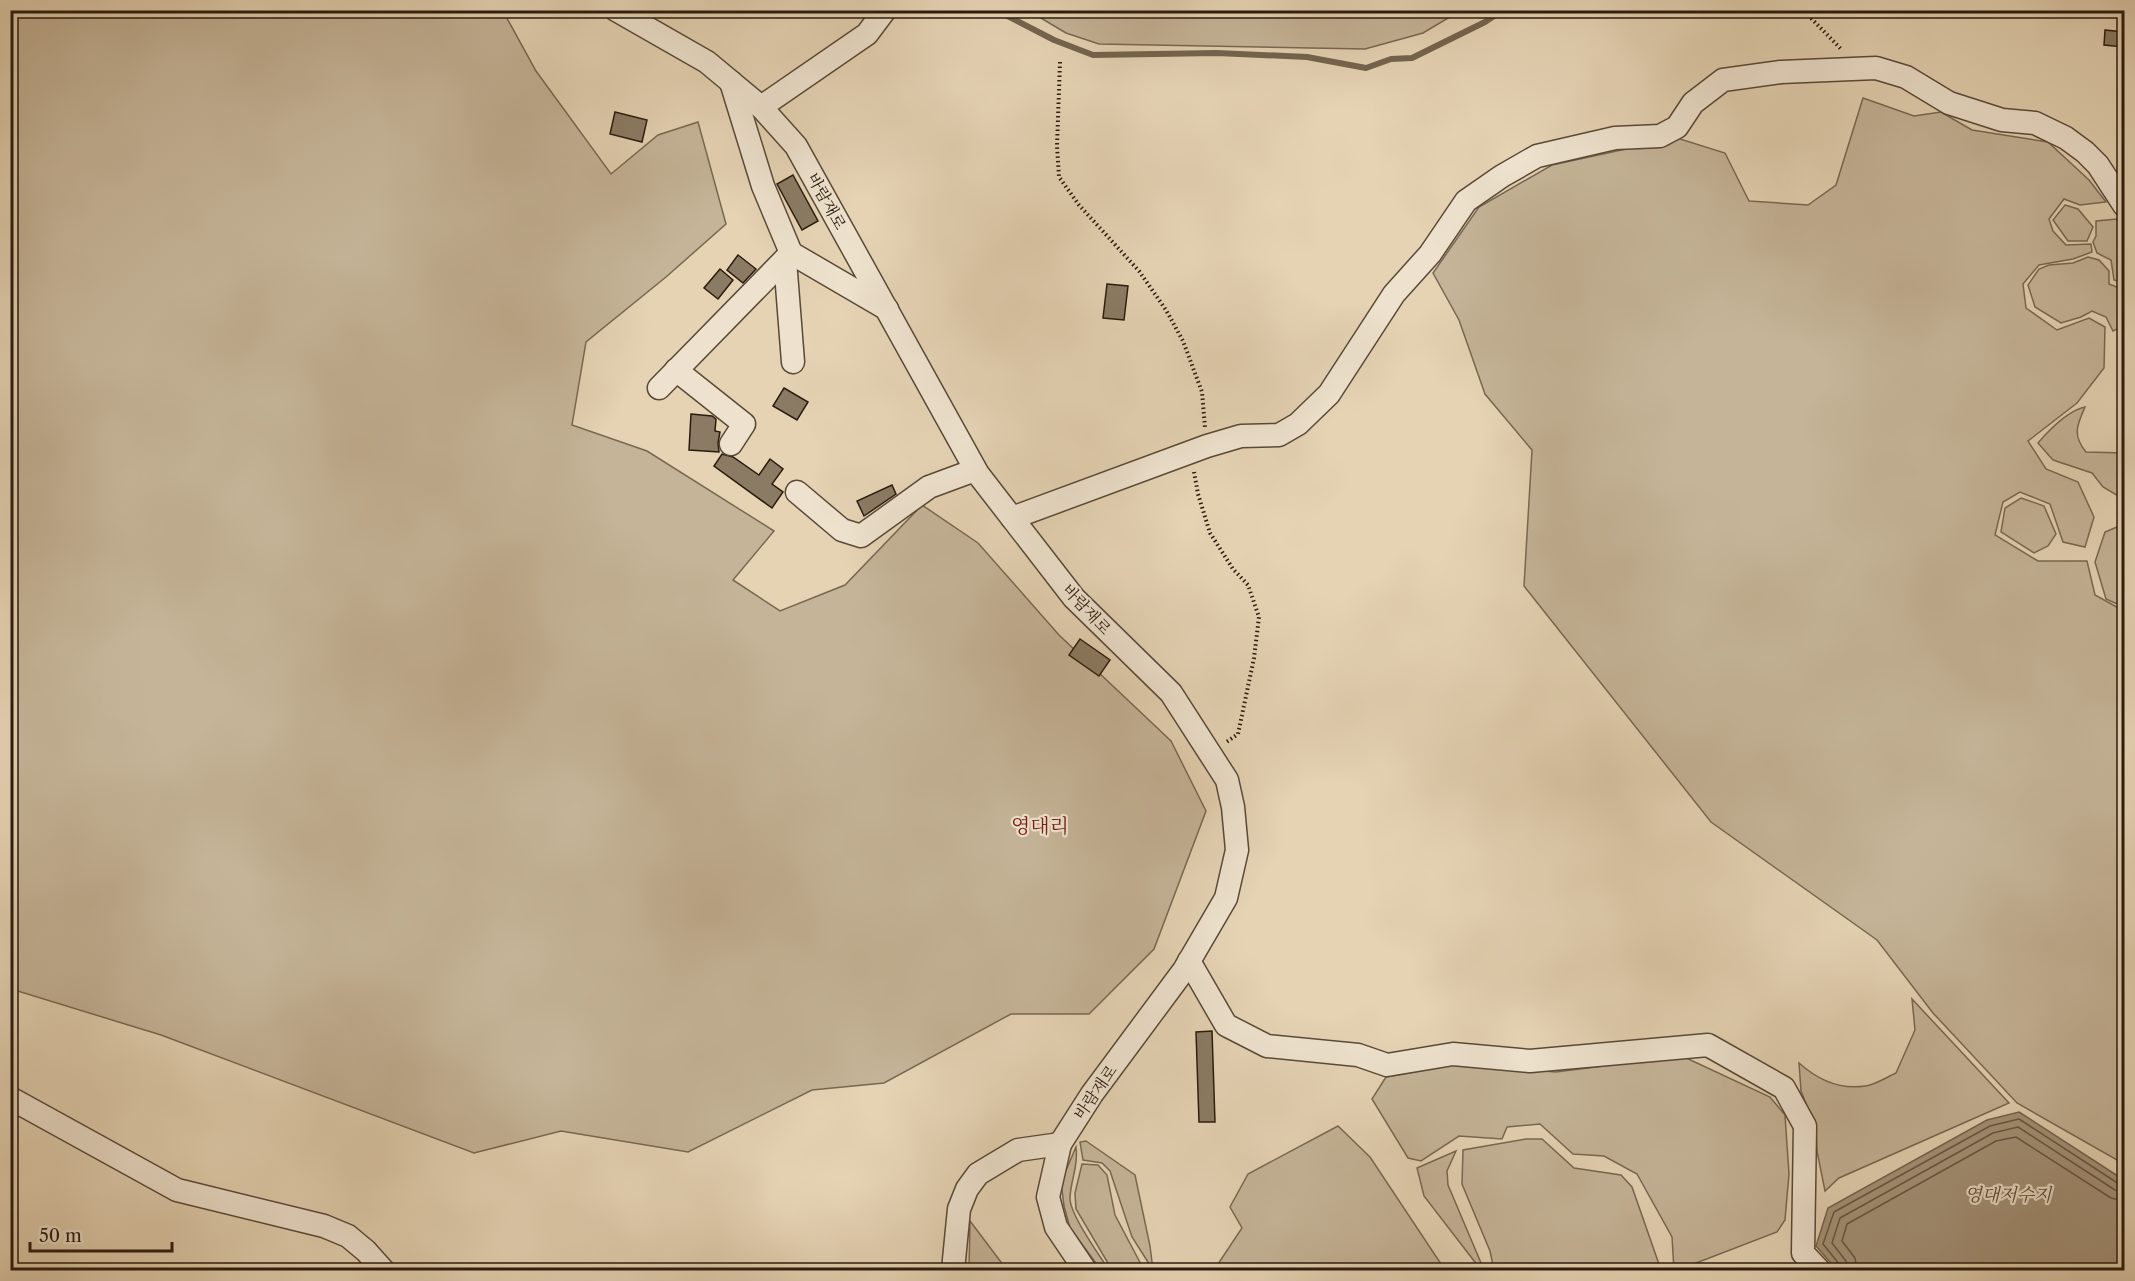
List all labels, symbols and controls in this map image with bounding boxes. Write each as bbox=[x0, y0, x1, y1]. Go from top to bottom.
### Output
street label: 바람재로 bbox=[803, 169, 851, 233]
street label: 바람재로 bbox=[1059, 580, 1116, 639]
district label: 영대리 bbox=[1011, 814, 1069, 838]
street label: 바람재로 bbox=[1069, 1060, 1121, 1123]
water label: 영대저수지 bbox=[1965, 1184, 2053, 1206]
scale bar bbox=[30, 1215, 172, 1253]
text: 50 m bbox=[39, 1225, 82, 1247]

